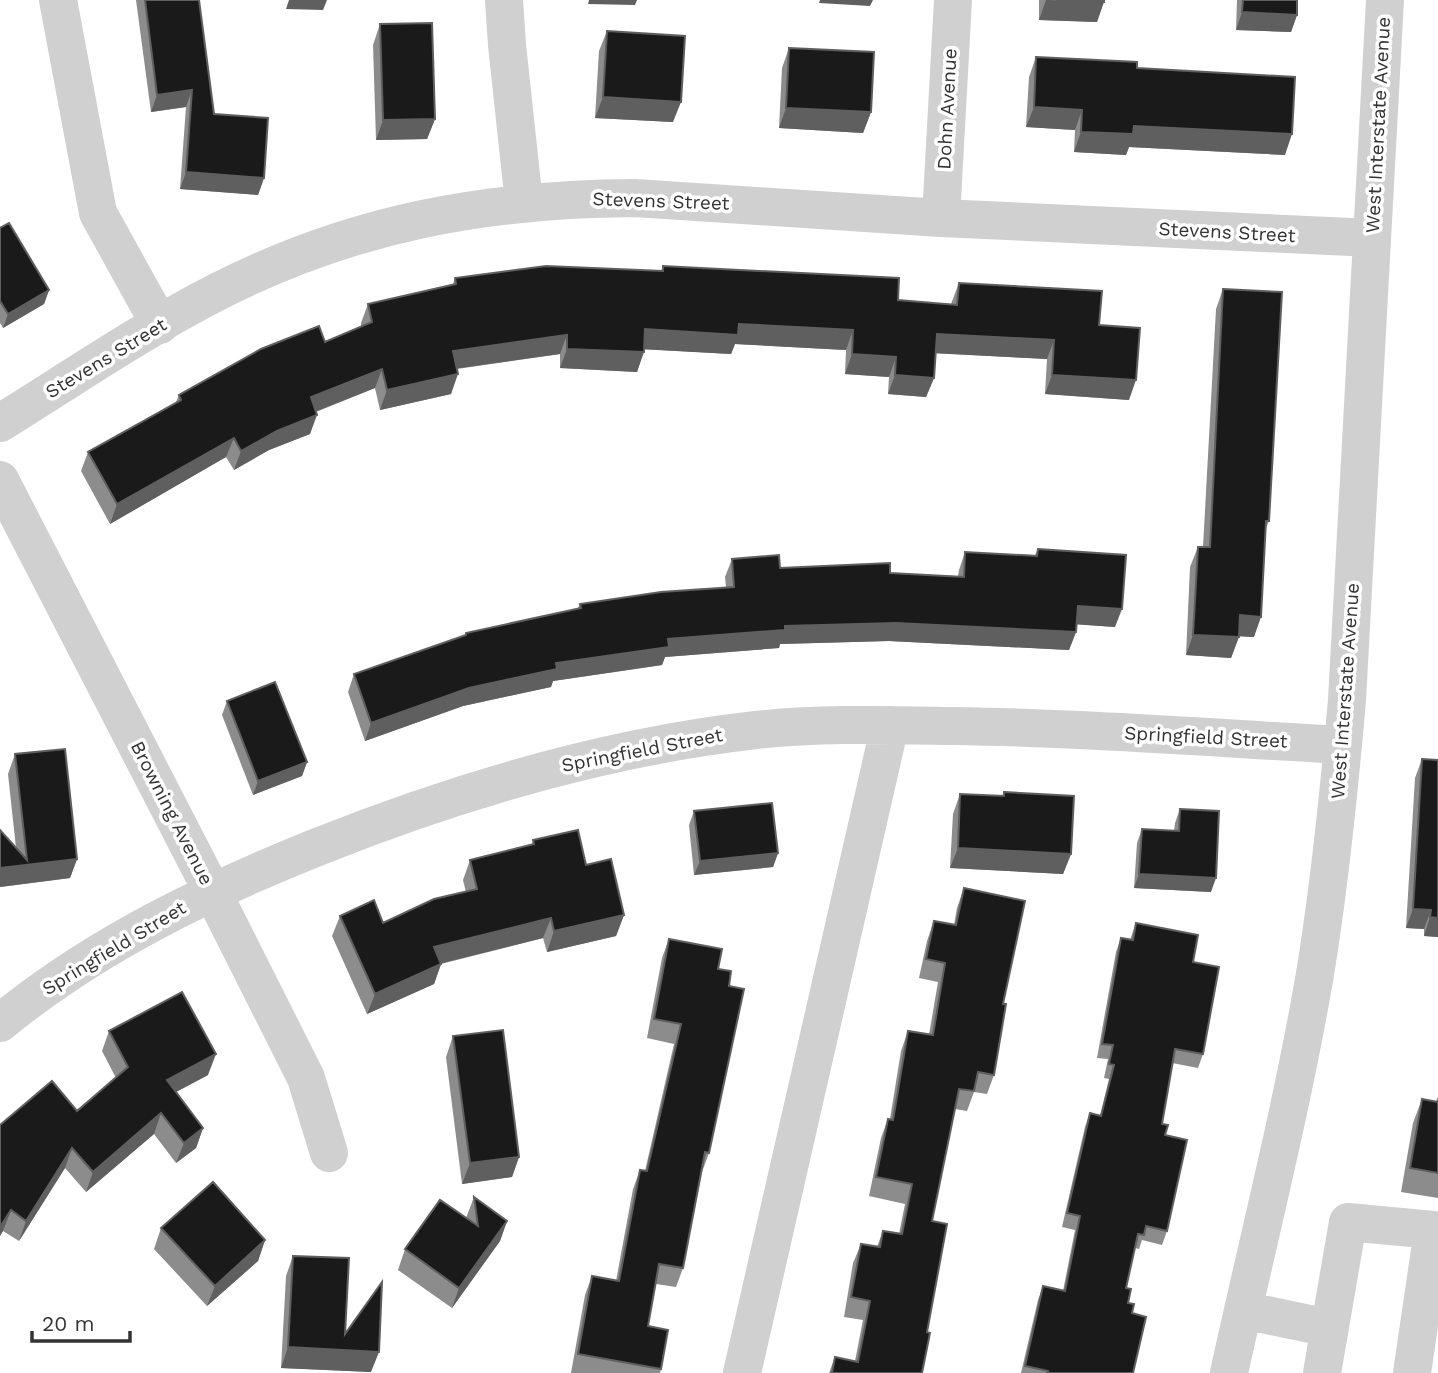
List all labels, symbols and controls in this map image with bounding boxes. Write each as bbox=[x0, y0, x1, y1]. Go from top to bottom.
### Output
street label: West Interstate Avenue bbox=[1361, 16, 1395, 234]
street label: Dohn Avenue bbox=[932, 48, 962, 170]
street label: Stevens Street bbox=[592, 187, 730, 215]
street label: Stevens Street bbox=[1158, 217, 1296, 247]
street label: Stevens Street bbox=[41, 313, 171, 403]
street label: West Interstate Avenue bbox=[1326, 582, 1364, 800]
street label: Springfield Street bbox=[1124, 721, 1288, 753]
street label: Springfield Street bbox=[560, 723, 725, 777]
street label: Browning Avenue bbox=[126, 737, 218, 889]
street label: Springfield Street bbox=[38, 896, 190, 1000]
scale bar bbox=[32, 1300, 130, 1344]
text: 20 m bbox=[42, 1311, 94, 1336]

